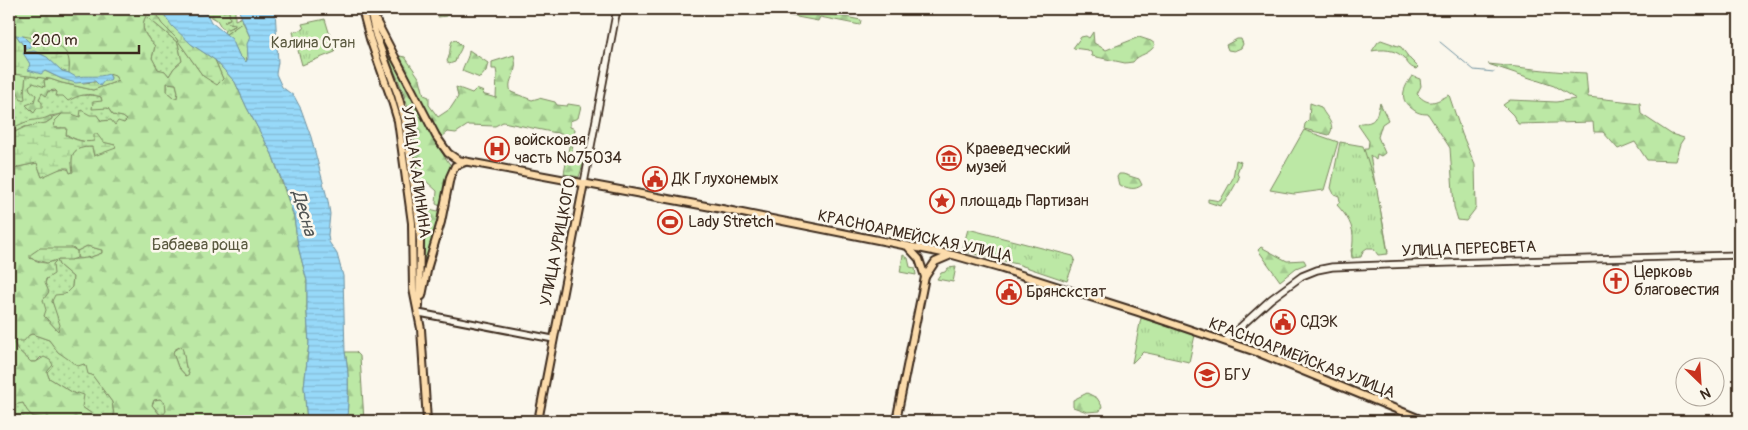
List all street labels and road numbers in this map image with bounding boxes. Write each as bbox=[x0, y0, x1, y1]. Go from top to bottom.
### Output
street label: УЛИЦА КАЛИНИНА bbox=[397, 105, 435, 239]
street label: УЛИЦА УРИЦКОГО bbox=[536, 176, 580, 308]
street label: КРАСНОАРМЕЙСКАЯ УЛИЦА bbox=[816, 206, 1014, 266]
street label: УЛИЦА ПЕРЕСВЕТА bbox=[1401, 237, 1537, 261]
street label: КРАСНОАРМЕЙСКАЯ УЛИЦА bbox=[1206, 313, 1398, 403]

